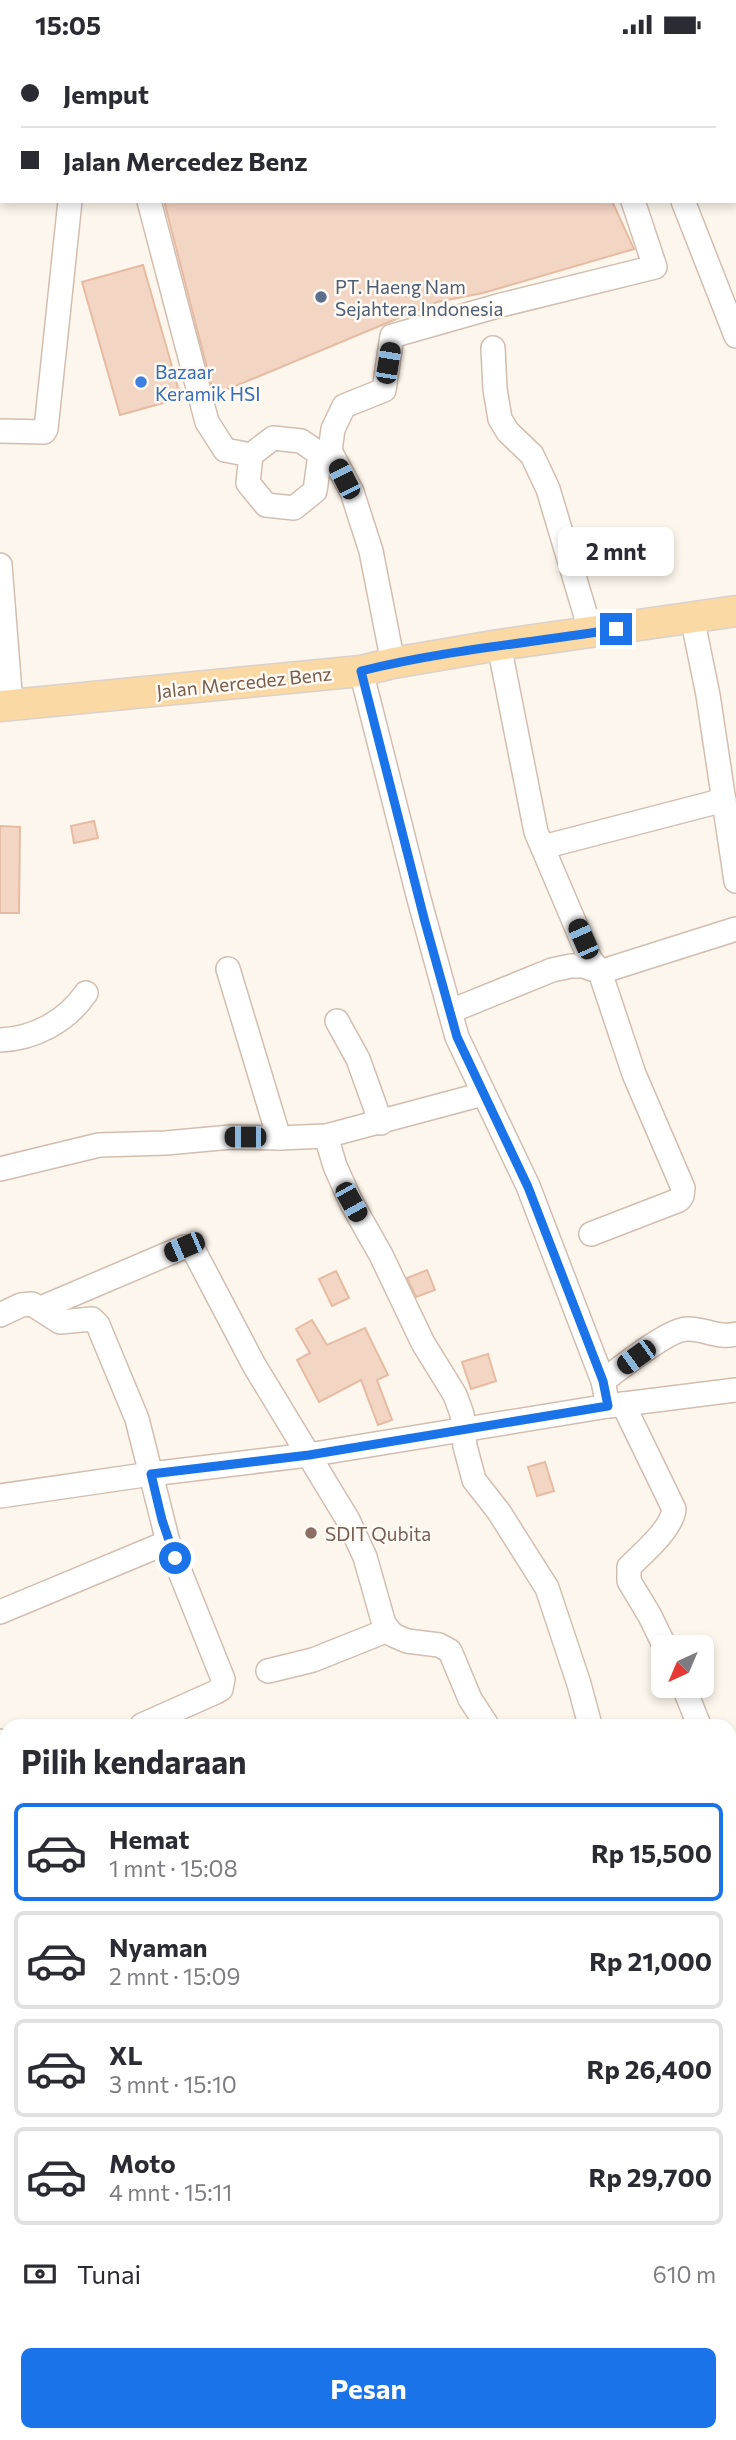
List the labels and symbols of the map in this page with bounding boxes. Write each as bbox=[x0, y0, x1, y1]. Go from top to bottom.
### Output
place label: PT. Haeng Nam Sejahtera Indonesia bbox=[335, 275, 503, 320]
marker: PT. Haeng Nam Sejahtera Indonesia bbox=[313, 289, 329, 305]
car bbox=[375, 341, 402, 385]
place label: Bazaar Keramik HSI bbox=[155, 360, 261, 405]
marker: Bazaar Keramik HSI bbox=[133, 374, 149, 390]
car bbox=[326, 456, 363, 502]
callout: 2 mnt bbox=[558, 527, 674, 577]
route end bbox=[600, 613, 632, 645]
street label: Jalan Mercedez Benz bbox=[155, 661, 333, 703]
car bbox=[565, 916, 602, 962]
car bbox=[225, 1127, 267, 1148]
car bbox=[332, 1179, 371, 1225]
car bbox=[161, 1229, 208, 1265]
car bbox=[613, 1336, 660, 1378]
place label: SDIT Qubita bbox=[325, 1522, 431, 1545]
marker: SDIT Qubita bbox=[303, 1525, 319, 1541]
route start bbox=[159, 1542, 191, 1574]
north arrow bbox=[651, 1635, 714, 1697]

